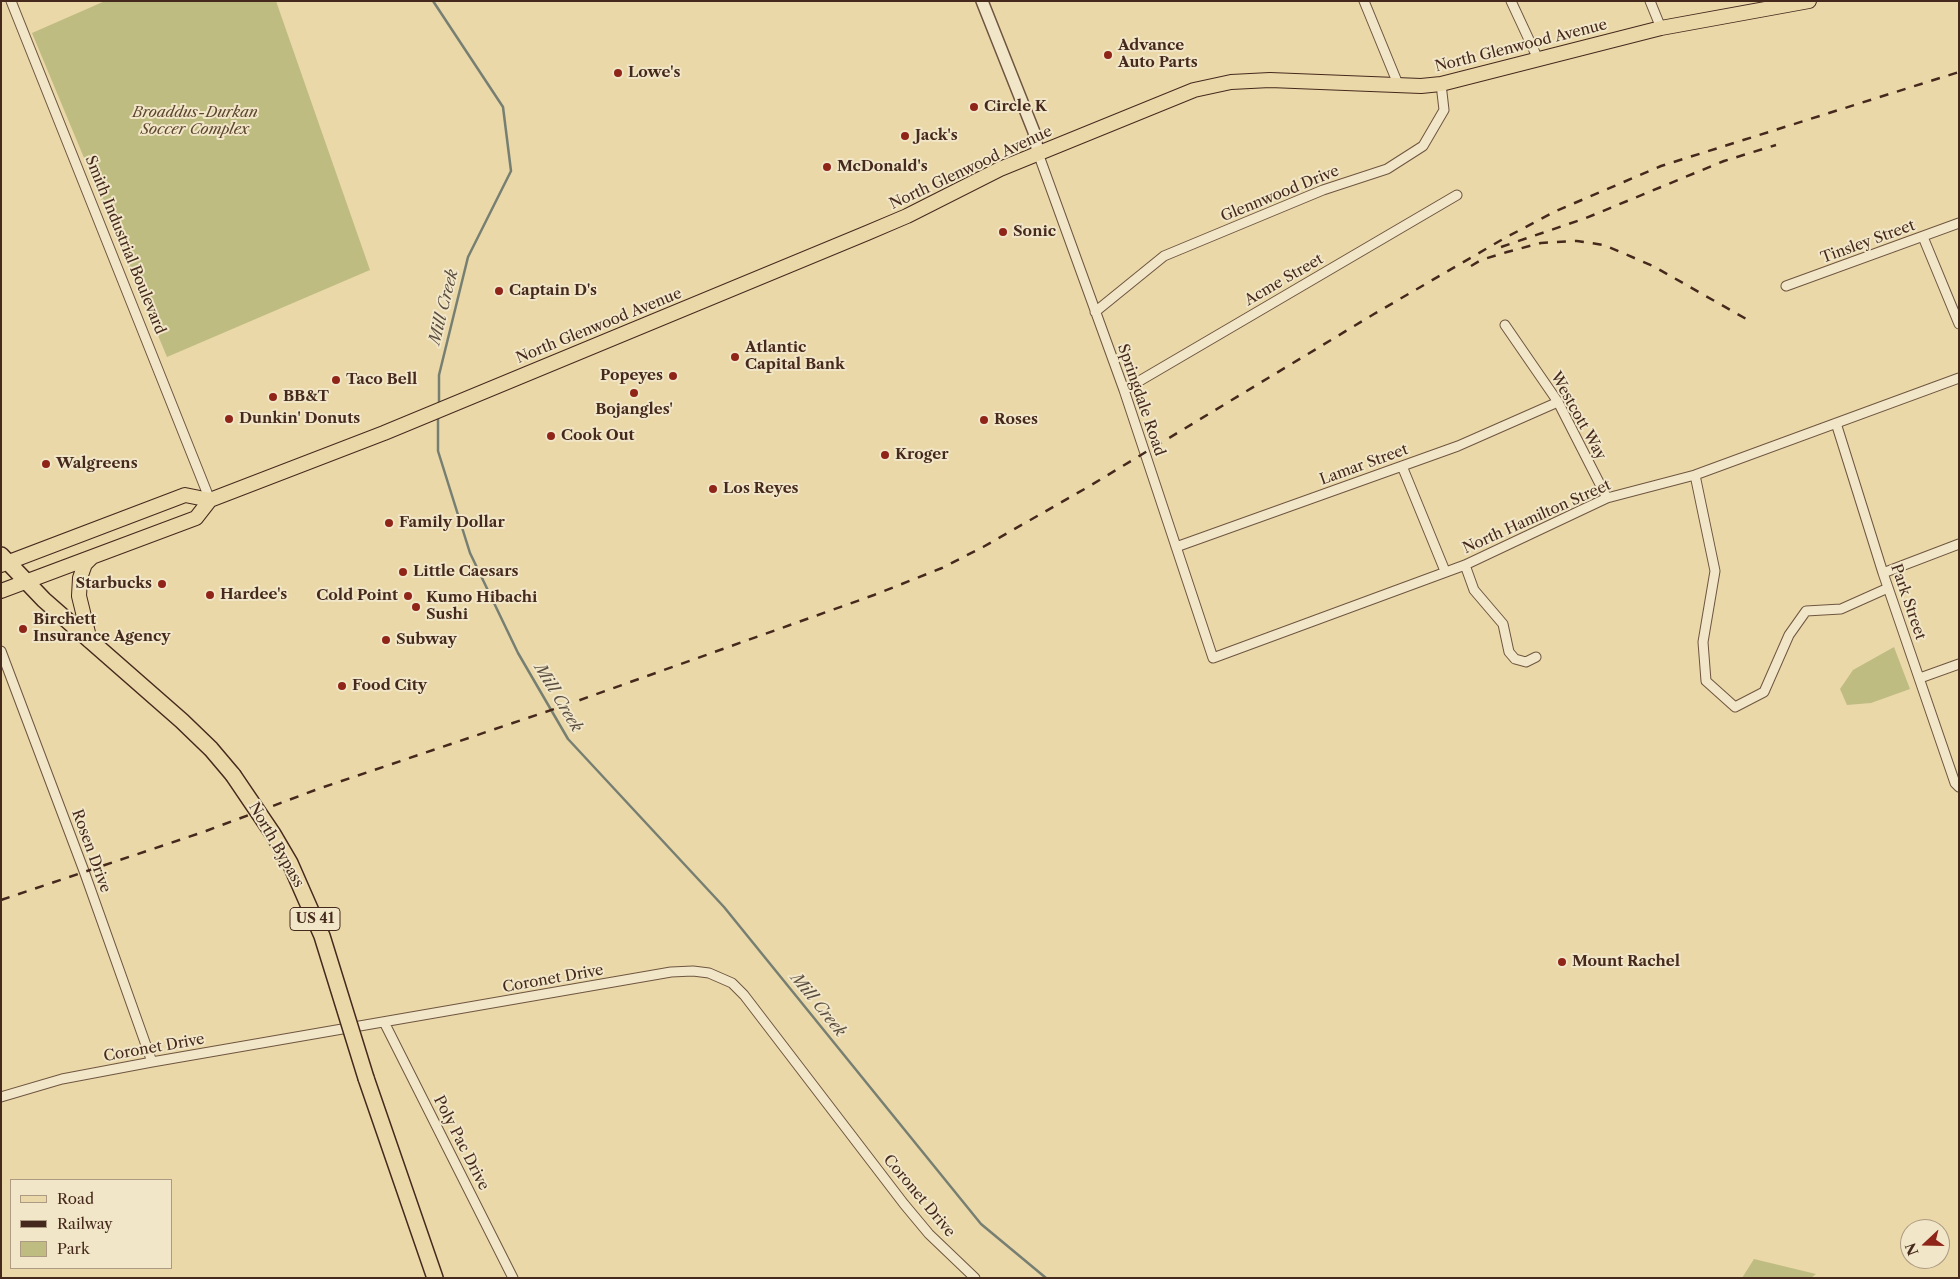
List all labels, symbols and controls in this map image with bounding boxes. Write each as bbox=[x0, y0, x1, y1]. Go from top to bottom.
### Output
street label: North Glenwood Avenue bbox=[1433, 16, 1609, 76]
place label: Advance Auto Parts bbox=[1118, 37, 1198, 72]
marker: Advance Auto Parts bbox=[1102, 49, 1114, 61]
place label: Lowe's bbox=[628, 64, 680, 82]
marker: Lowe's bbox=[612, 67, 624, 79]
place label: Circle K bbox=[984, 98, 1047, 116]
marker: Circle K bbox=[968, 101, 980, 113]
park label: Broaddus-Durkan Soccer Complex bbox=[132, 104, 258, 139]
street label: North Glenwood Avenue bbox=[887, 122, 1055, 214]
place label: Jack's bbox=[915, 127, 958, 145]
marker: Jack's bbox=[899, 130, 911, 142]
street label: Smith Industrial Boulevard bbox=[81, 153, 169, 337]
place label: McDonald's bbox=[837, 158, 928, 176]
marker: McDonald's bbox=[821, 161, 833, 173]
street label: Glennwood Drive bbox=[1218, 162, 1342, 226]
street label: Tinsley Street bbox=[1818, 217, 1918, 267]
place label: Sonic bbox=[1013, 223, 1056, 241]
marker: Sonic bbox=[997, 226, 1009, 238]
street label: Acme Street bbox=[1242, 250, 1326, 310]
water label: Mill Creek bbox=[425, 268, 463, 346]
place label: Captain D's bbox=[509, 282, 597, 300]
marker: Captain D's bbox=[493, 285, 505, 297]
street label: North Glenwood Avenue bbox=[514, 285, 684, 367]
place label: Atlantic Capital Bank bbox=[745, 339, 845, 374]
street label: Springdale Road bbox=[1113, 342, 1169, 458]
marker: Atlantic Capital Bank bbox=[729, 351, 741, 363]
place label: Popeyes bbox=[600, 367, 663, 385]
street label: Westcott Way bbox=[1546, 369, 1610, 463]
marker: Popeyes bbox=[667, 370, 679, 382]
place label: Taco Bell bbox=[346, 371, 417, 389]
marker: Taco Bell bbox=[330, 374, 342, 386]
marker: Bojangles' bbox=[628, 387, 640, 399]
place label: BB&T bbox=[283, 388, 329, 406]
marker: BB&T bbox=[267, 391, 279, 403]
place label: Bojangles' bbox=[595, 401, 673, 419]
place label: Dunkin' Donuts bbox=[239, 410, 360, 428]
place label: Roses bbox=[994, 411, 1038, 429]
marker: Dunkin' Donuts bbox=[223, 413, 235, 425]
marker: Roses bbox=[978, 414, 990, 426]
place label: Cook Out bbox=[561, 427, 635, 445]
marker: Cook Out bbox=[545, 430, 557, 442]
street label: Lamar Street bbox=[1317, 441, 1411, 489]
place label: Kroger bbox=[895, 446, 949, 464]
marker: Kroger bbox=[879, 449, 891, 461]
place label: Walgreens bbox=[56, 455, 138, 473]
marker: Walgreens bbox=[40, 458, 52, 470]
street label: North Hamilton Street bbox=[1460, 476, 1614, 558]
place label: Los Reyes bbox=[723, 480, 799, 498]
marker: Los Reyes bbox=[707, 483, 719, 495]
place label: Family Dollar bbox=[399, 514, 505, 532]
marker: Family Dollar bbox=[383, 517, 395, 529]
street label: Park Street bbox=[1887, 562, 1929, 642]
place label: Little Caesars bbox=[413, 563, 518, 581]
marker: Little Caesars bbox=[397, 566, 409, 578]
place label: Starbucks bbox=[76, 575, 152, 593]
marker: Starbucks bbox=[156, 578, 168, 590]
place label: Hardee's bbox=[220, 586, 287, 604]
place label: Cold Point bbox=[316, 587, 398, 605]
marker: Hardee's bbox=[204, 589, 216, 601]
place label: Kumo Hibachi Sushi bbox=[426, 589, 537, 624]
marker: Cold Point bbox=[402, 590, 414, 602]
marker: Kumo Hibachi Sushi bbox=[410, 601, 422, 613]
place label: Birchett Insurance Agency bbox=[33, 611, 171, 646]
marker: Birchett Insurance Agency bbox=[17, 623, 29, 635]
place label: Subway bbox=[396, 631, 457, 649]
marker: Subway bbox=[380, 634, 392, 646]
water label: Mill Creek bbox=[530, 660, 586, 736]
place label: Food City bbox=[352, 677, 427, 695]
marker: Food City bbox=[336, 680, 348, 692]
street label: North Bypass bbox=[244, 799, 308, 891]
street label: Rosen Drive bbox=[68, 807, 114, 895]
road number: US 41 bbox=[290, 908, 340, 931]
place label: Mount Rachel bbox=[1572, 953, 1680, 971]
marker: Mount Rachel bbox=[1556, 956, 1568, 968]
street label: Coronet Drive bbox=[501, 961, 605, 997]
water label: Mill Creek bbox=[786, 969, 850, 1041]
street label: Coronet Drive bbox=[102, 1030, 206, 1066]
street label: Poly Pac Drive bbox=[429, 1093, 493, 1193]
street label: Coronet Drive bbox=[879, 1151, 959, 1241]
legend bbox=[10, 1179, 172, 1269]
text: Road bbox=[57, 1189, 94, 1208]
text: Railway bbox=[57, 1214, 113, 1233]
north arrow bbox=[1900, 1219, 1950, 1269]
text: Park bbox=[57, 1239, 90, 1258]
text: N bbox=[1901, 1240, 1923, 1258]

